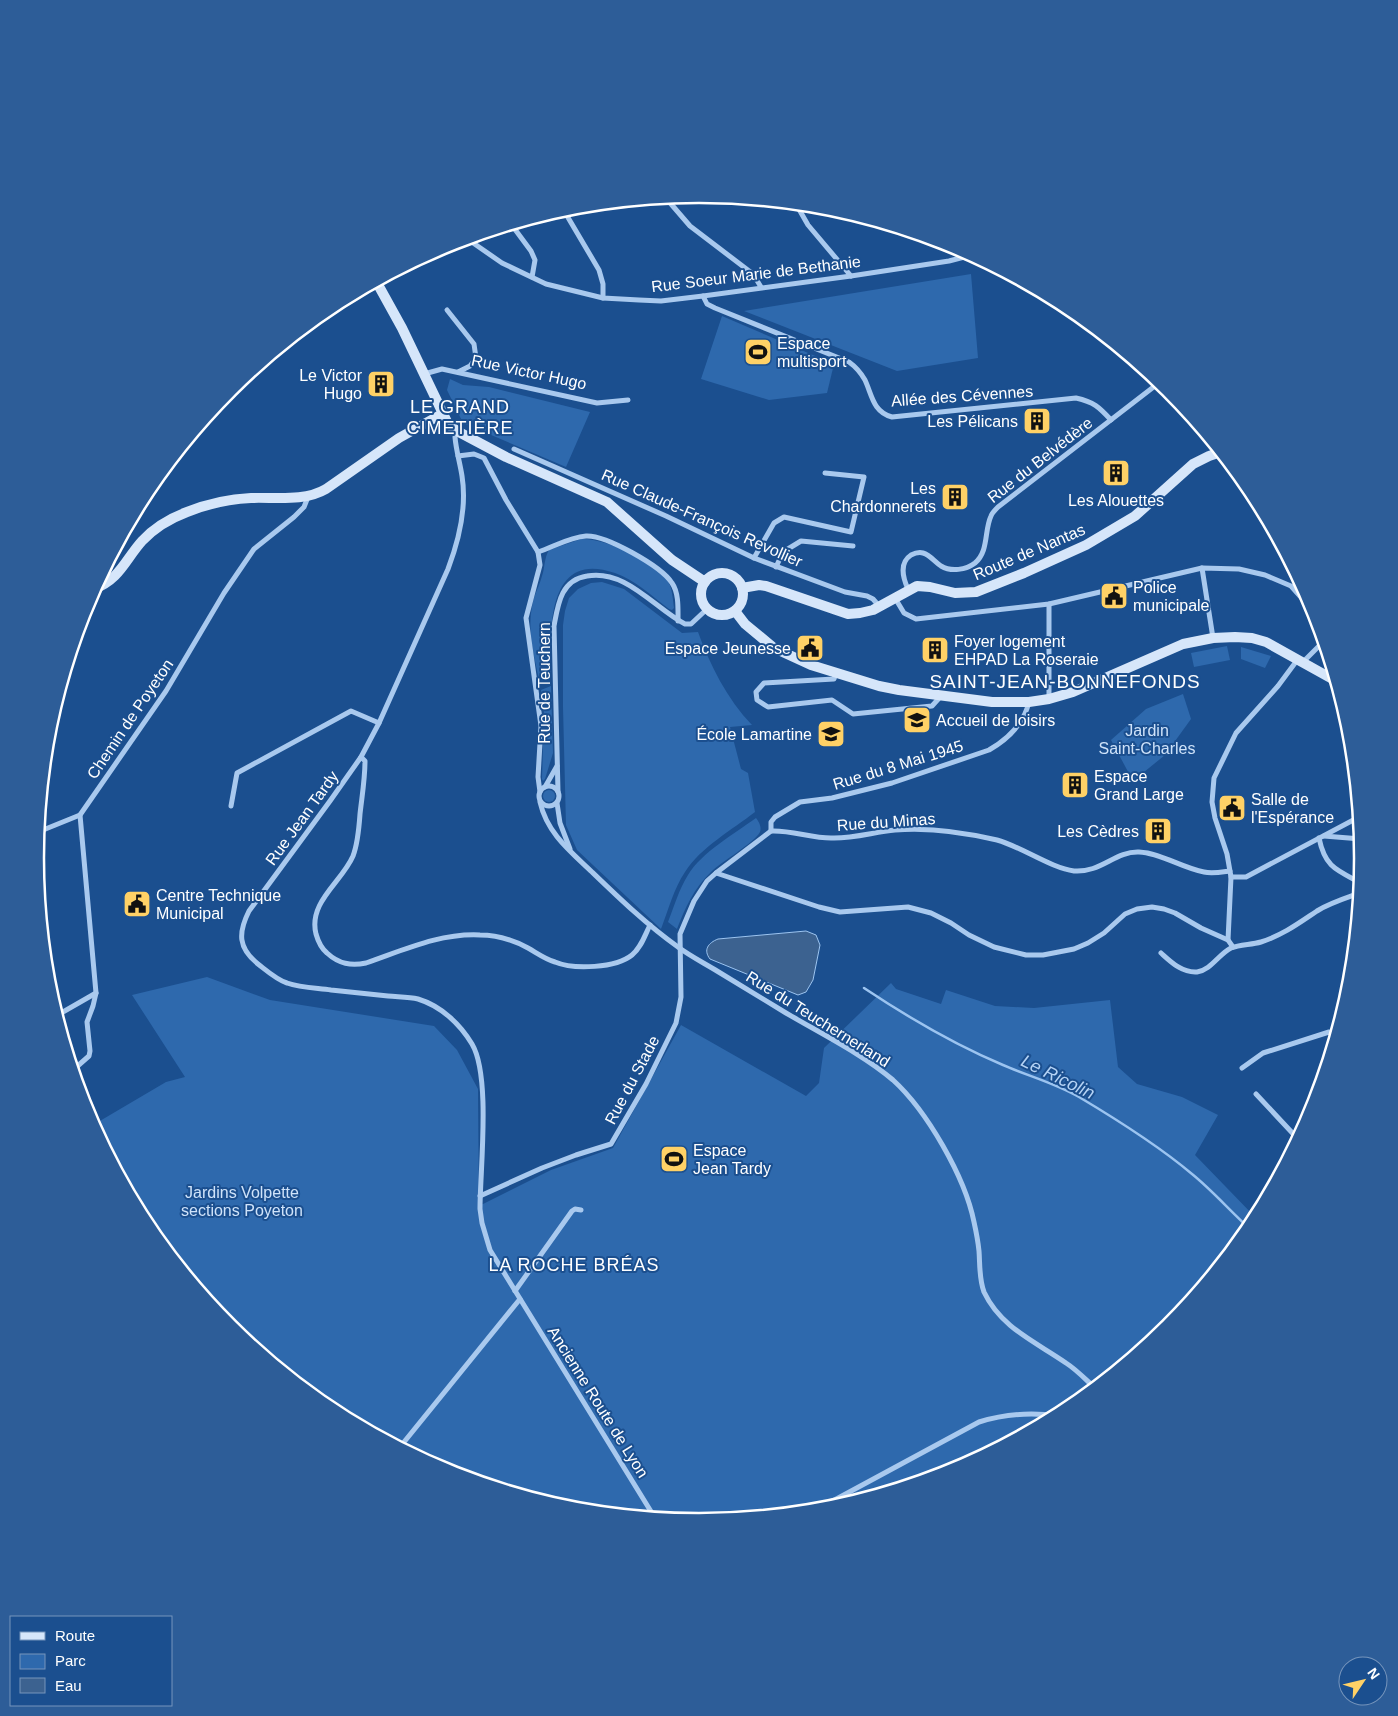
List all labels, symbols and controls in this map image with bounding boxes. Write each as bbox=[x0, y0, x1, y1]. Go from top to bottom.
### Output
street label: Rue Soeur Marie de Bethanie bbox=[650, 253, 862, 295]
place label: Espace multisport bbox=[777, 335, 847, 370]
sports icon: Espace multisport bbox=[743, 337, 773, 367]
street label: Rue Victor Hugo bbox=[470, 352, 588, 393]
place label: Le Victor Hugo bbox=[299, 367, 363, 402]
building icon: Le Victor Hugo bbox=[366, 369, 396, 399]
street label: Allée des Cévennes bbox=[890, 383, 1034, 409]
district label: LE GRAND CIMETIÈRE bbox=[406, 397, 514, 438]
building icon: Les Pélicans bbox=[1022, 406, 1052, 436]
place label: Les Pélicans bbox=[927, 413, 1018, 430]
street label: Rue du Belvédère bbox=[984, 414, 1096, 506]
building icon: Les Alouettes bbox=[1101, 458, 1131, 488]
street label: Rue Claude-François Revollier bbox=[599, 466, 806, 570]
place label: Les Chardonnerets bbox=[830, 480, 936, 515]
building icon: Les Chardonnerets bbox=[940, 482, 970, 512]
place label: Les Alouettes bbox=[1068, 492, 1164, 509]
street label: Route de Nantas bbox=[970, 521, 1088, 583]
place label: Police municipale bbox=[1133, 579, 1210, 614]
public building icon: Police municipale bbox=[1099, 581, 1129, 611]
street label: Rue de Teuchern bbox=[536, 622, 553, 744]
public building icon: Espace Jeunesse bbox=[795, 633, 825, 663]
place label: Foyer logement EHPAD La Roseraie bbox=[954, 633, 1099, 668]
building icon: Foyer logement EHPAD La Roseraie bbox=[920, 635, 950, 665]
place label: Espace Jeunesse bbox=[665, 640, 791, 657]
street label: Chemin de Poyeton bbox=[84, 656, 176, 782]
district label: SAINT-JEAN-BONNEFONDS bbox=[929, 671, 1201, 692]
school or university icon: Accueil de loisirs bbox=[902, 705, 932, 735]
place label: Accueil de loisirs bbox=[936, 712, 1055, 729]
school or university icon: École Lamartine bbox=[816, 719, 846, 749]
park label: Jardin Saint-Charles bbox=[1099, 722, 1195, 757]
place label: École Lamartine bbox=[696, 725, 812, 743]
street label: Rue du 8 Mai 1945 bbox=[831, 737, 965, 793]
street label: Rue Jean Tardy bbox=[262, 768, 342, 868]
place label: Espace Grand Large bbox=[1094, 768, 1184, 803]
building icon: Espace Grand Large bbox=[1060, 770, 1090, 800]
place label: Salle de l'Espérance bbox=[1251, 791, 1334, 826]
public building icon: Salle de l'Espérance bbox=[1217, 793, 1247, 823]
street label: Rue du Minas bbox=[836, 810, 936, 834]
building icon: Les Cèdres bbox=[1143, 816, 1173, 846]
place label: Les Cèdres bbox=[1057, 823, 1139, 840]
place label: Centre Technique Municipal bbox=[156, 887, 281, 922]
public building icon: Centre Technique Municipal bbox=[122, 889, 152, 919]
street label: Rue du Teuchernerland bbox=[743, 968, 893, 1070]
street label: Rue du Stade bbox=[602, 1033, 663, 1127]
water label: Le Ricolin bbox=[1018, 1051, 1098, 1103]
place label: Espace Jean Tardy bbox=[693, 1142, 771, 1177]
sports icon: Espace Jean Tardy bbox=[659, 1144, 689, 1174]
park label: Jardins Volpette sections Poyeton bbox=[181, 1184, 303, 1219]
district label: LA ROCHE BRÉAS bbox=[488, 1255, 660, 1275]
street label: Ancienne Route de Lyon bbox=[545, 1323, 651, 1481]
legend bbox=[10, 1616, 172, 1706]
text: Route bbox=[55, 1627, 95, 1644]
text: Parc bbox=[55, 1652, 86, 1669]
north arrow bbox=[1338, 1656, 1388, 1706]
text: N bbox=[1364, 1665, 1383, 1682]
text: Eau bbox=[55, 1677, 82, 1694]

